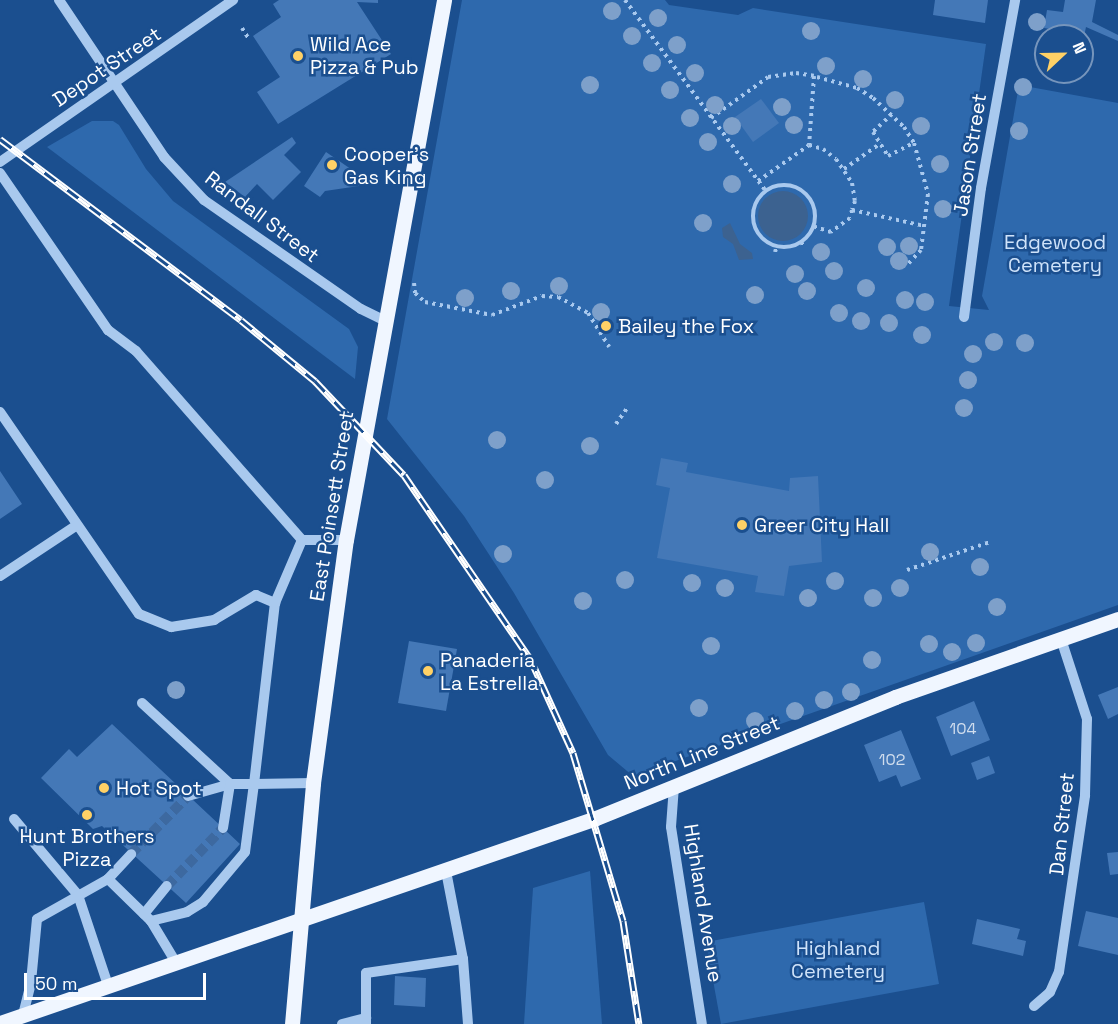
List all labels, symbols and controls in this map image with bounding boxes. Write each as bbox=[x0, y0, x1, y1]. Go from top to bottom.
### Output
street label: Depot Street bbox=[48, 22, 166, 112]
north arrow bbox=[1034, 24, 1094, 84]
place label: Wild Ace Pizza & Pub bbox=[310, 33, 419, 80]
text: N bbox=[1068, 39, 1091, 57]
marker: Wild Ace Pizza & Pub bbox=[291, 49, 305, 63]
street label: Jason Street bbox=[948, 92, 992, 218]
place label: Cooper's Gas King bbox=[344, 142, 429, 189]
marker: Cooper's Gas King bbox=[325, 158, 339, 172]
street label: Randall Street bbox=[200, 166, 324, 268]
park label: Edgewood Cemetery bbox=[1004, 230, 1106, 277]
place label: Bailey the Fox bbox=[618, 314, 754, 338]
marker: Bailey the Fox bbox=[599, 319, 613, 333]
street label: East Poinsett Street bbox=[305, 409, 359, 603]
place label: Greer City Hall bbox=[754, 513, 889, 537]
marker: Greer City Hall bbox=[735, 518, 749, 532]
place label: Panaderia La Estrella bbox=[440, 648, 539, 695]
marker: Panaderia La Estrella bbox=[421, 664, 435, 678]
street label: North Line Street bbox=[621, 711, 783, 795]
house number: 104 bbox=[950, 719, 976, 739]
house number: 102 bbox=[879, 750, 905, 770]
street label: Dan Street bbox=[1045, 771, 1079, 877]
place label: Hot Spot bbox=[116, 776, 202, 800]
marker: Hot Spot bbox=[97, 781, 111, 795]
marker: Hunt Brothers Pizza bbox=[80, 808, 94, 822]
street label: Highland Avenue bbox=[679, 822, 727, 984]
place label: Hunt Brothers Pizza bbox=[19, 825, 155, 872]
park label: Highland Cemetery bbox=[791, 937, 885, 984]
scale bar bbox=[27, 961, 208, 999]
text: 50 m bbox=[35, 972, 77, 995]

